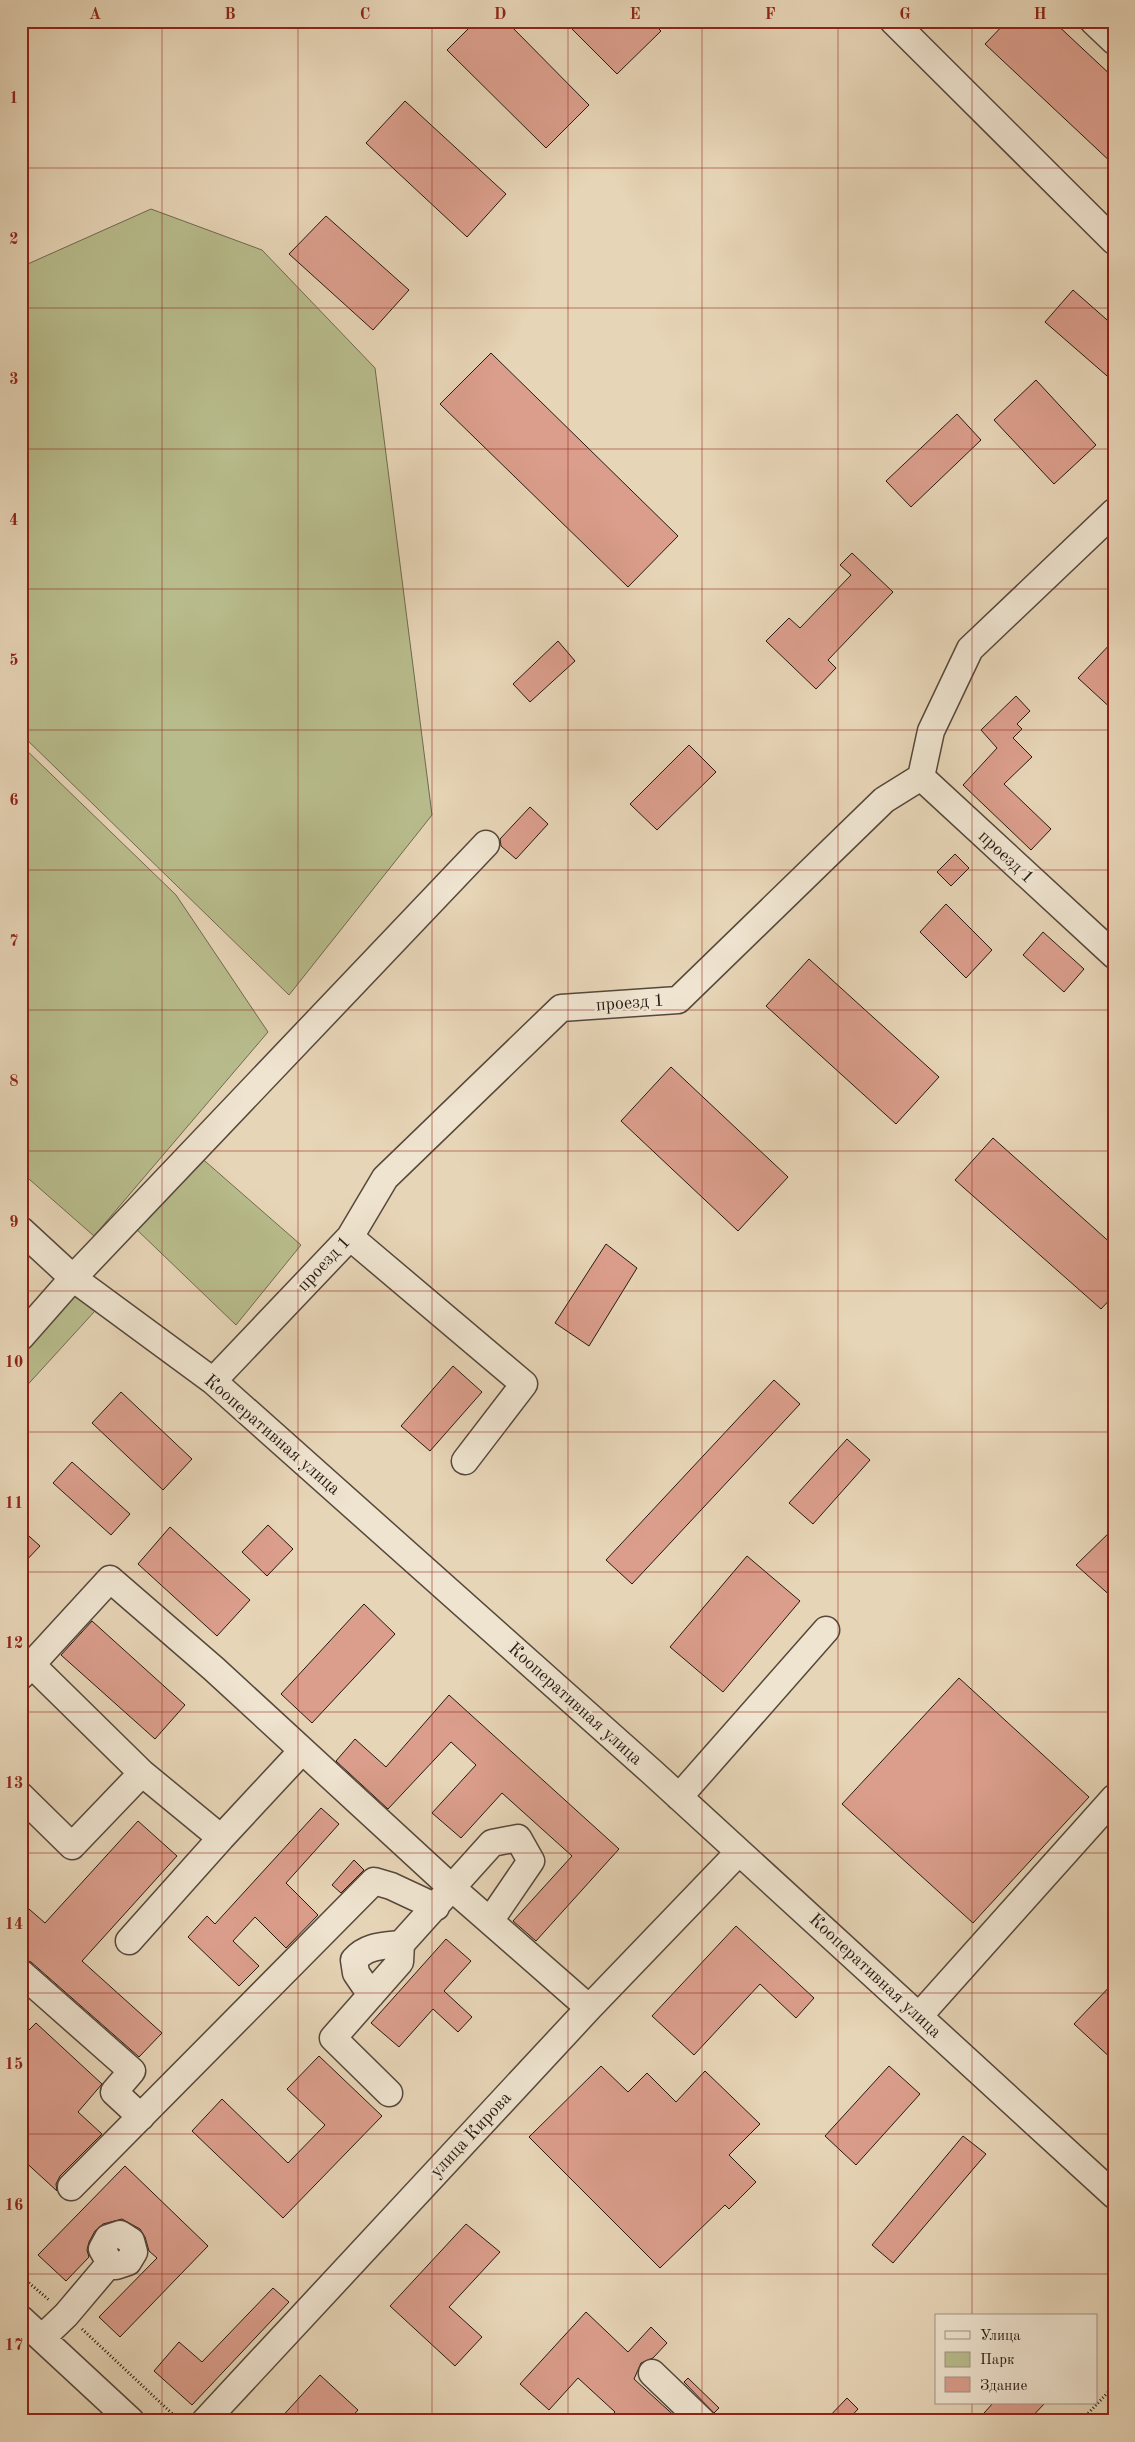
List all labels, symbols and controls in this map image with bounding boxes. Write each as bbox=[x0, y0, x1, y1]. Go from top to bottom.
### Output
text: A bbox=[89, 7, 101, 23]
text: B bbox=[224, 7, 236, 23]
text: C bbox=[360, 7, 370, 23]
text: D bbox=[494, 7, 506, 23]
text: E bbox=[629, 7, 641, 23]
text: F bbox=[765, 7, 776, 23]
text: G bbox=[899, 7, 911, 23]
text: H bbox=[1033, 7, 1047, 23]
text: 1 bbox=[9, 91, 19, 107]
text: 2 bbox=[9, 232, 19, 248]
text: 3 bbox=[9, 372, 19, 388]
text: 4 bbox=[9, 513, 19, 529]
text: 5 bbox=[9, 653, 19, 669]
text: 6 bbox=[9, 793, 19, 809]
street label: проезд 1 bbox=[975, 827, 1037, 887]
text: 7 bbox=[9, 934, 19, 950]
street label: проезд 1 bbox=[595, 992, 665, 1014]
text: 8 bbox=[9, 1074, 19, 1090]
text: 9 bbox=[9, 1215, 19, 1231]
street label: проезд 1 bbox=[294, 1233, 354, 1295]
text: 10 bbox=[5, 1355, 23, 1371]
street label: Кооперативная улица bbox=[201, 1371, 343, 1499]
text: 11 bbox=[5, 1496, 23, 1512]
text: 12 bbox=[5, 1636, 23, 1652]
street label: Кооперативная улица bbox=[505, 1639, 646, 1769]
text: 13 bbox=[5, 1776, 23, 1792]
street label: Кооперативная улица bbox=[805, 1910, 945, 2042]
text: 14 bbox=[5, 1917, 23, 1933]
text: 15 bbox=[5, 2057, 23, 2073]
street label: улица Кирова bbox=[427, 2089, 515, 2181]
text: 16 bbox=[5, 2198, 23, 2214]
legend bbox=[935, 2314, 1098, 2404]
text: Улица bbox=[980, 2329, 1021, 2344]
text: 17 bbox=[5, 2338, 23, 2354]
text: Парк bbox=[980, 2353, 1015, 2368]
text: Здание bbox=[980, 2379, 1027, 2394]

